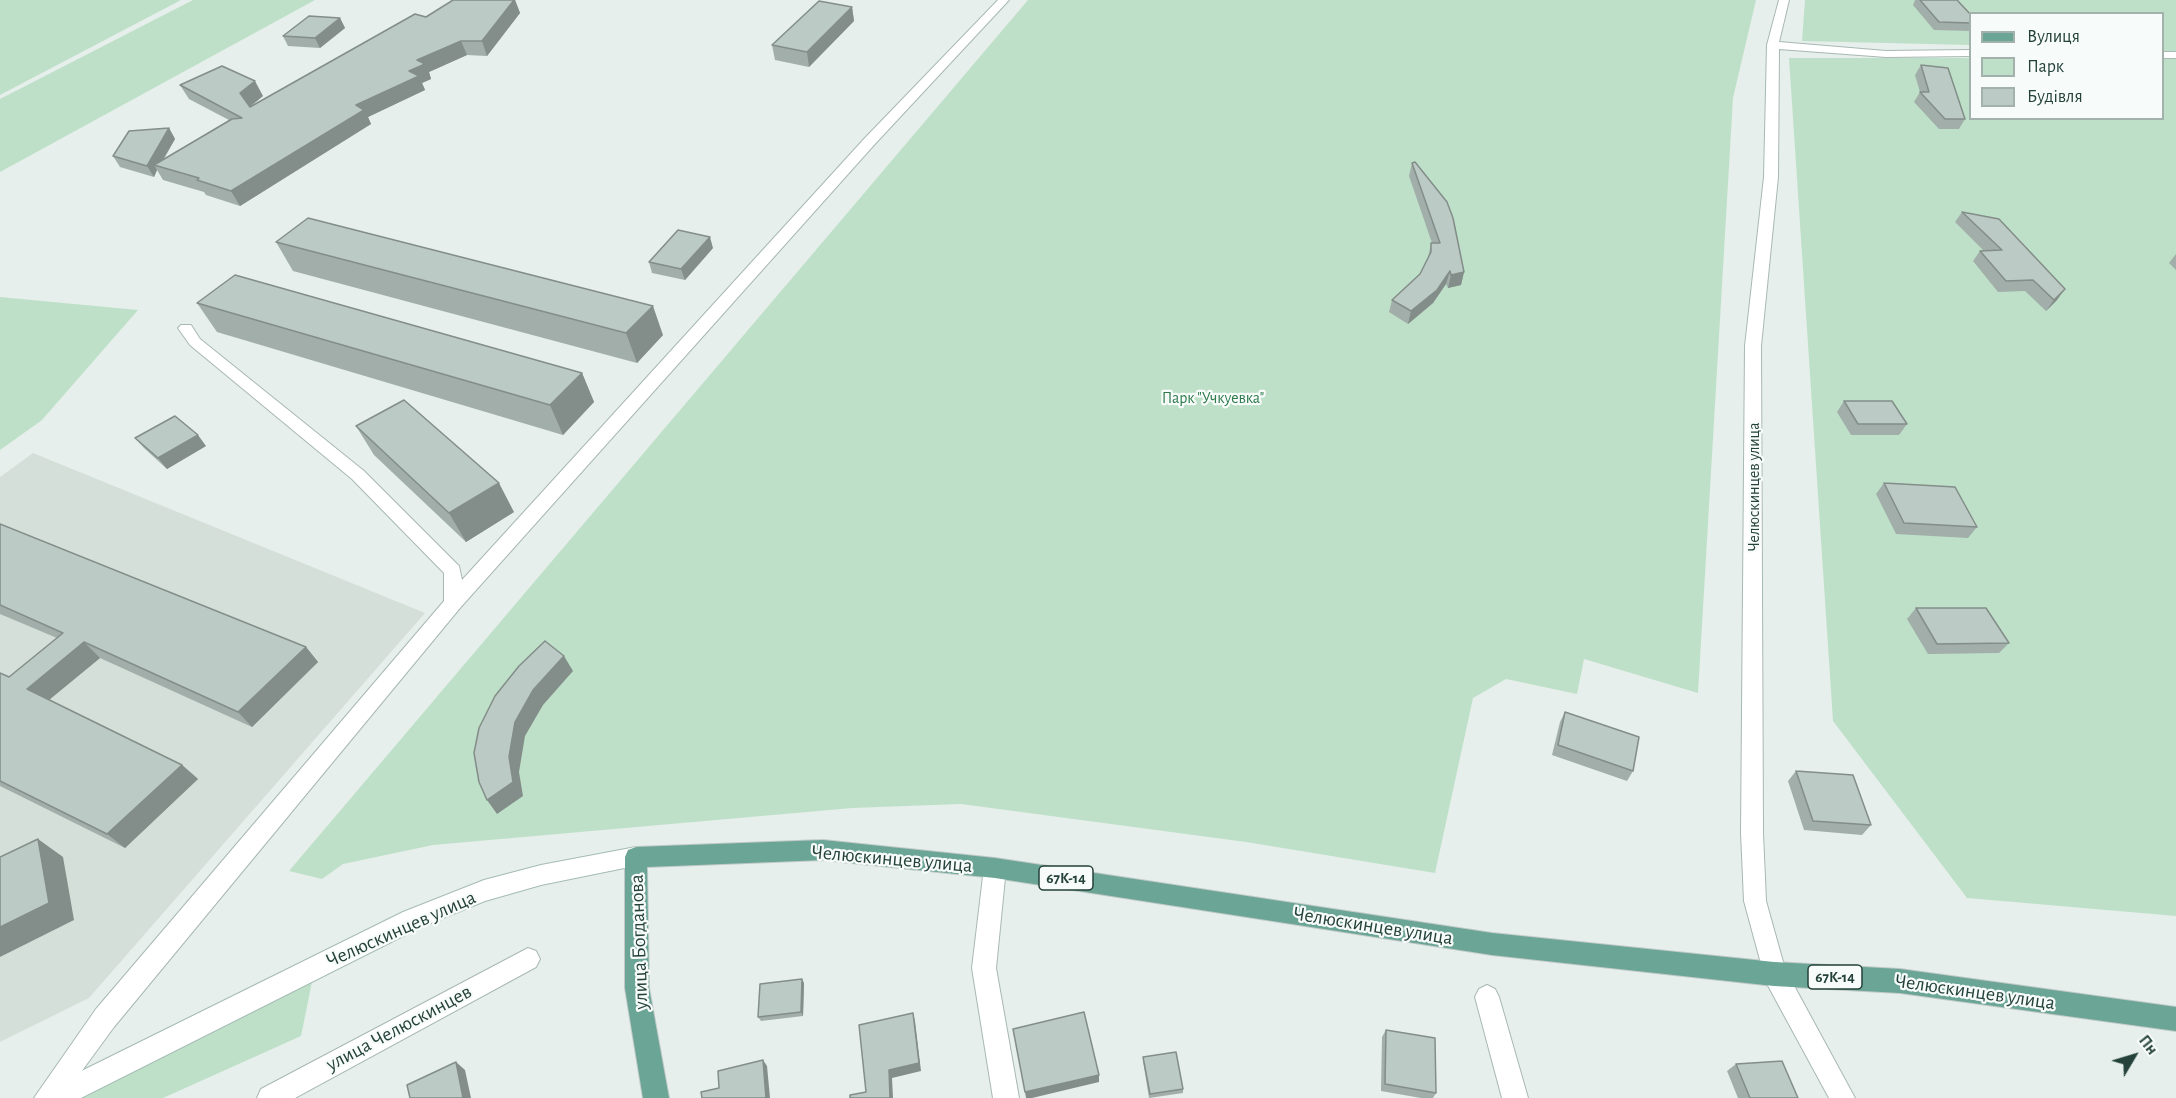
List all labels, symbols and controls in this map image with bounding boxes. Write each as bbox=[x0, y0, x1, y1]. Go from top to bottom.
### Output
legend bbox=[1969, 12, 2164, 120]
text: Вулиця bbox=[2027, 28, 2080, 46]
text: Парк bbox=[2027, 58, 2064, 76]
text: Будівля bbox=[2027, 88, 2083, 106]
park label: Парк "Учкуевка" bbox=[1162, 388, 1264, 408]
street label: Челюскинцев улица bbox=[1744, 422, 1764, 552]
street label: Челюскинцев улица bbox=[811, 840, 973, 878]
road number: 67К-14 bbox=[1039, 866, 1093, 890]
street label: улица Богданова bbox=[625, 874, 653, 1010]
street label: Челюскинцев улица bbox=[322, 885, 480, 973]
street label: Челюскинцев улица bbox=[1291, 902, 1455, 950]
road number: 67К-14 bbox=[1808, 965, 1862, 989]
street label: Челюскинцев улица bbox=[1893, 969, 2057, 1015]
street label: улица Челюскинцев bbox=[322, 980, 476, 1076]
north arrow bbox=[2104, 1026, 2164, 1086]
text: Пн bbox=[2136, 1032, 2160, 1058]

